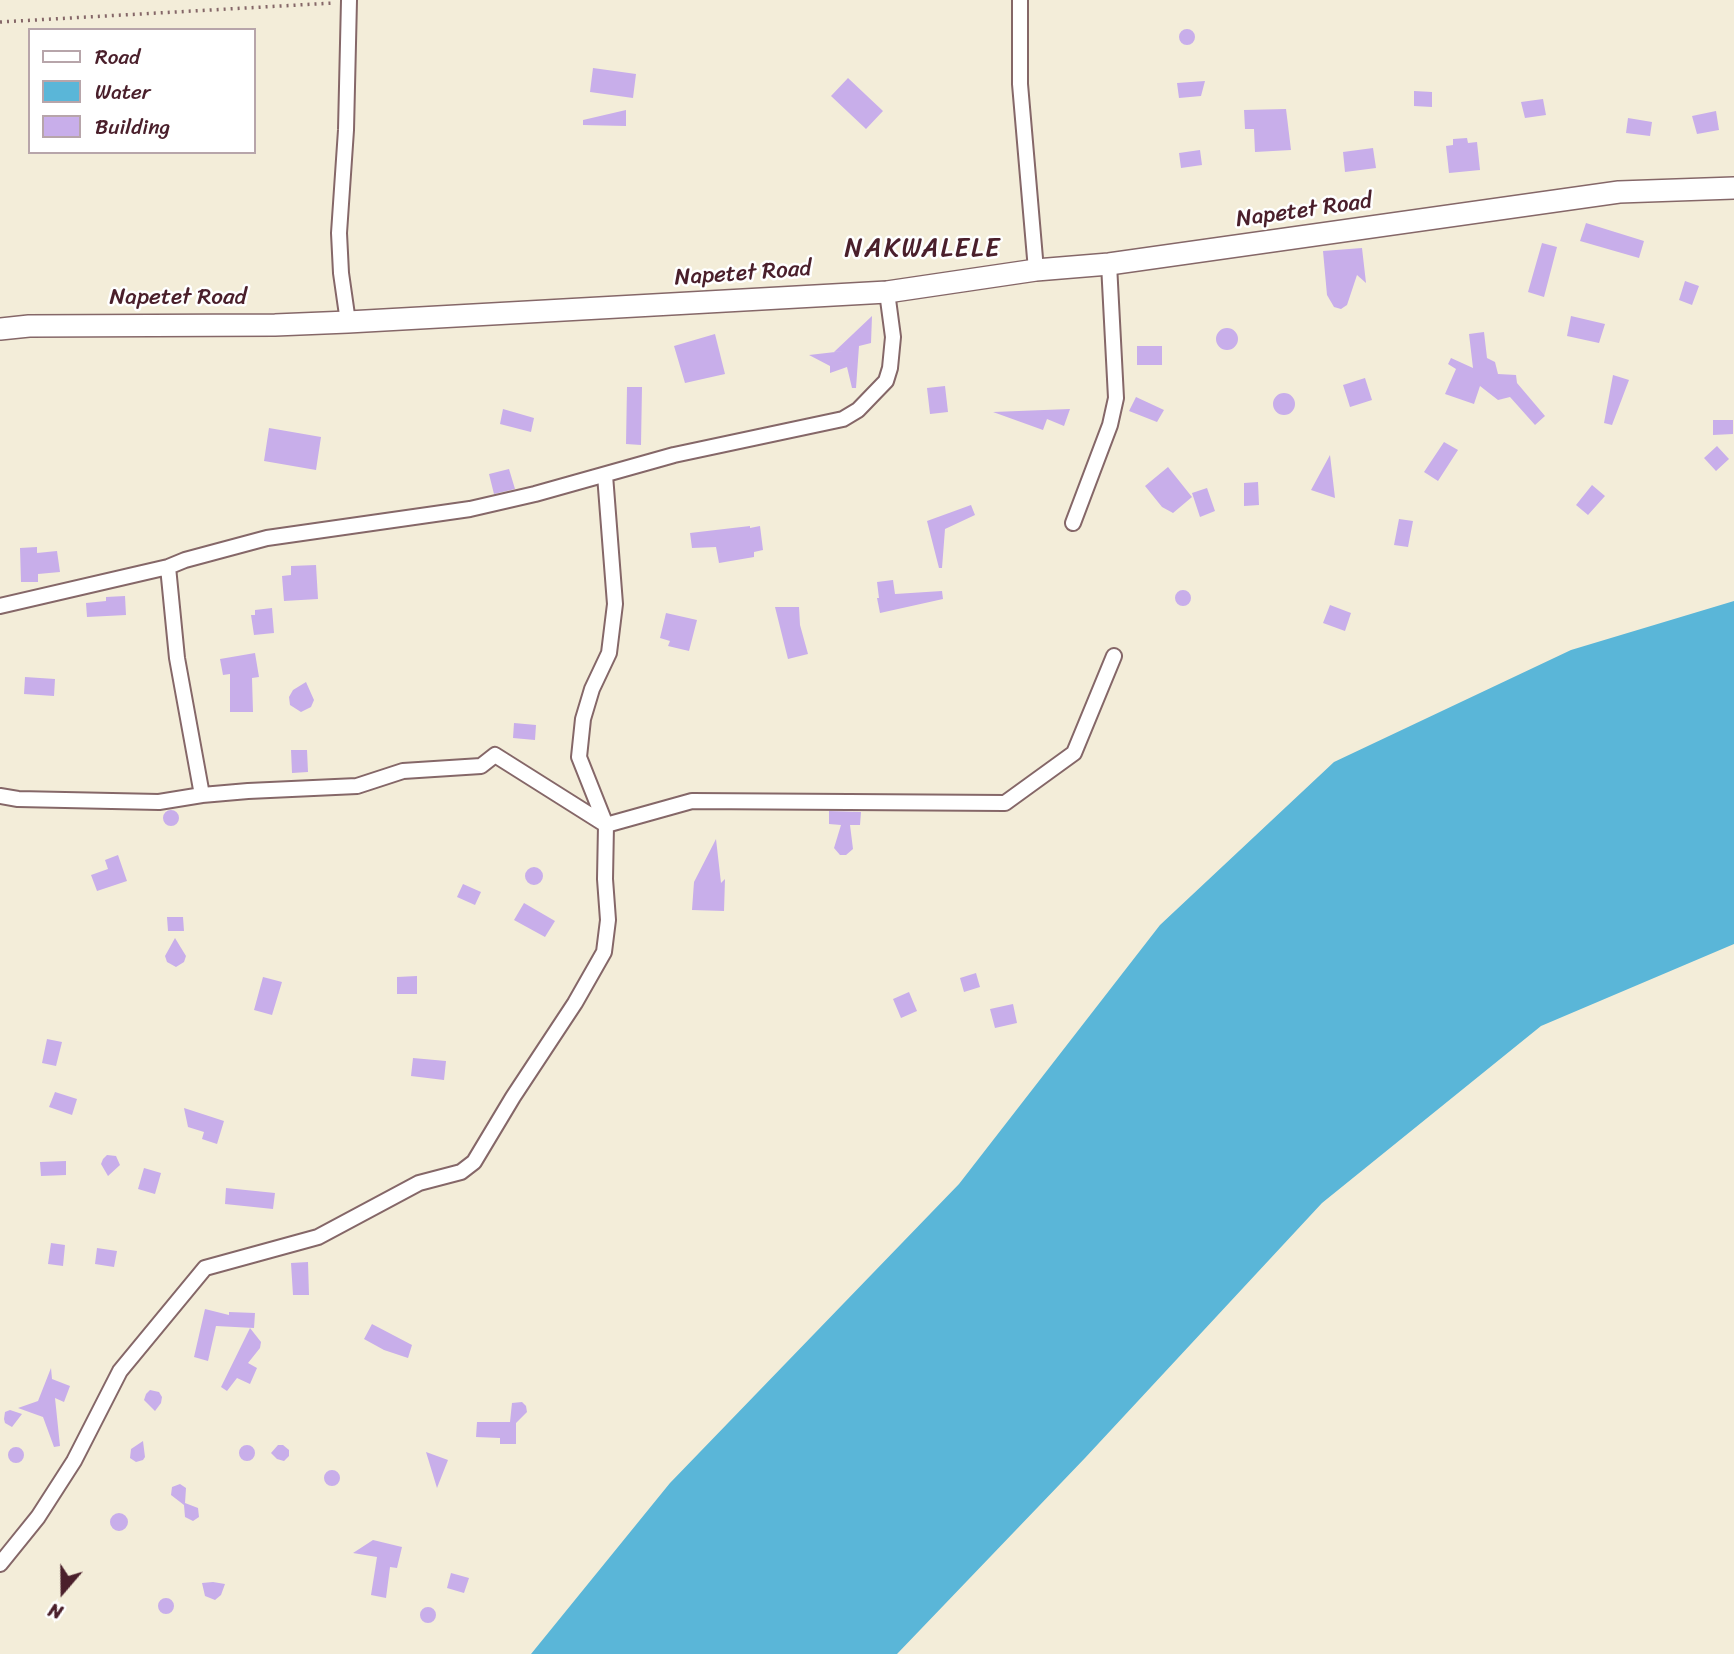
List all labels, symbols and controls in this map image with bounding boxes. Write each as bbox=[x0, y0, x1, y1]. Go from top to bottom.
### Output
legend bbox=[28, 28, 256, 154]
text: Road bbox=[95, 38, 140, 76]
text: Water bbox=[95, 73, 150, 111]
text: Building bbox=[95, 108, 170, 146]
street label: Napetet Road bbox=[1234, 188, 1374, 234]
district label: NAKWALELE bbox=[844, 233, 1002, 265]
street label: Napetet Road bbox=[674, 255, 812, 293]
street label: Napetet Road bbox=[109, 284, 247, 312]
north arrow bbox=[28, 1556, 98, 1626]
text: N bbox=[44, 1593, 67, 1629]

